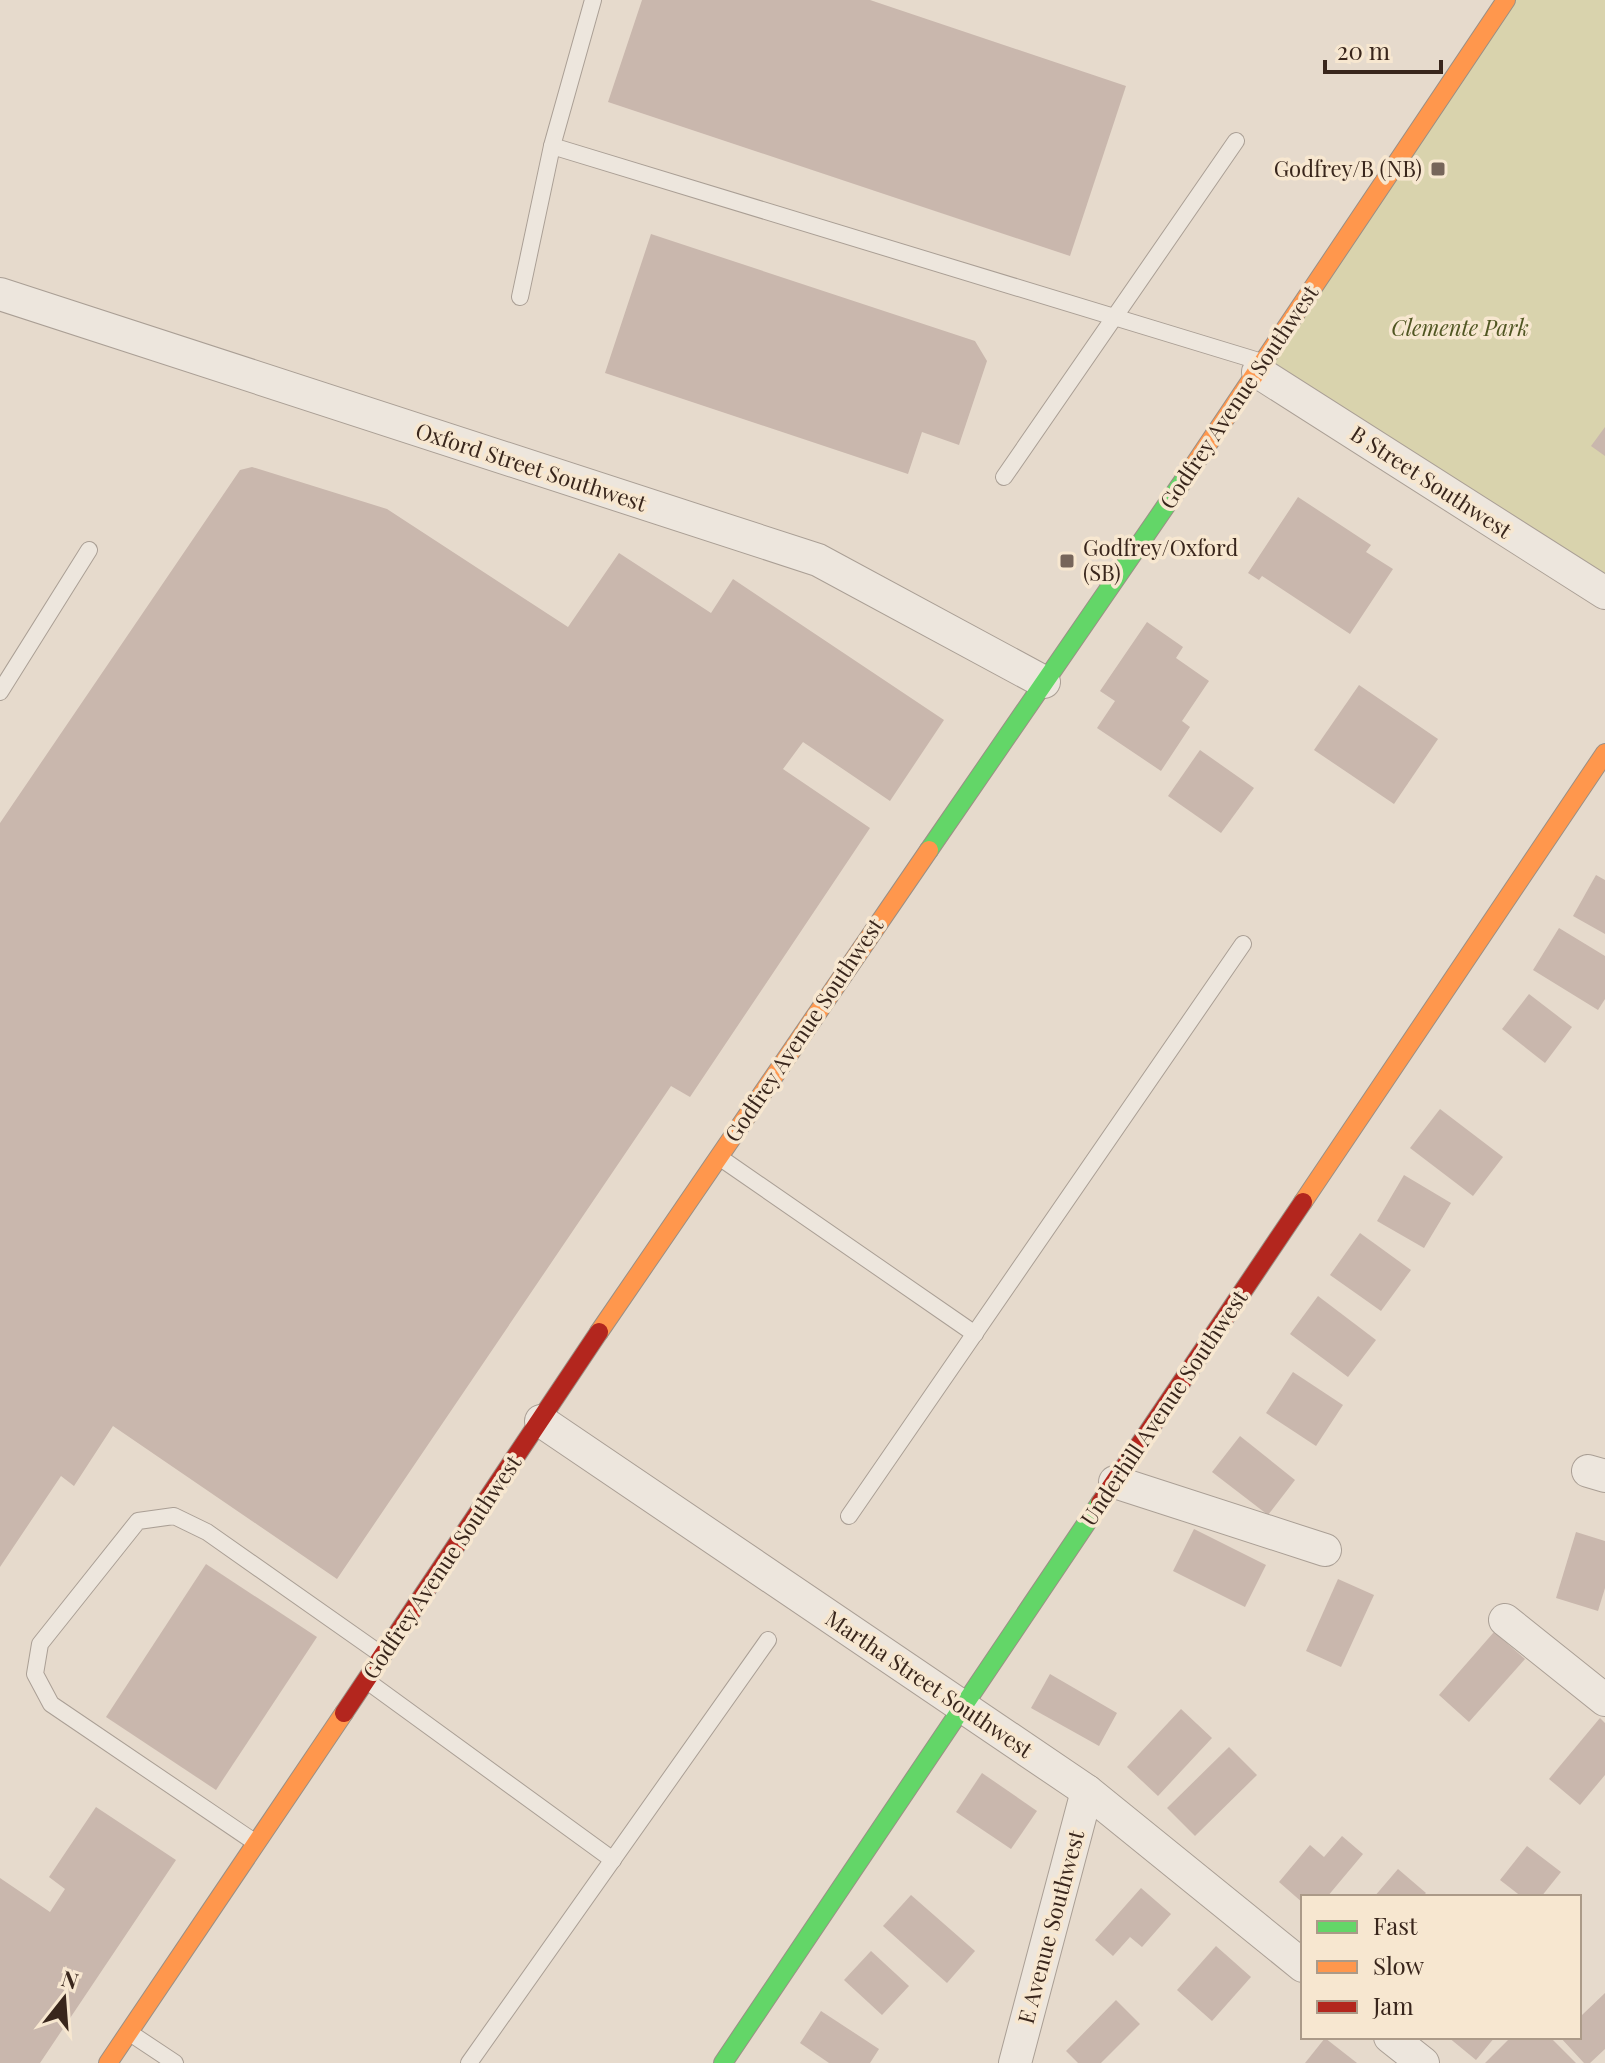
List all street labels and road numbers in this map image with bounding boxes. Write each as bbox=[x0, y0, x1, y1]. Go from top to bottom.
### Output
street label: Godfrey Avenue Southwest bbox=[1152, 278, 1325, 514]
street label: Oxford Street Southwest bbox=[412, 415, 652, 518]
street label: B Street Southwest bbox=[1345, 418, 1519, 545]
street label: Godfrey Avenue Southwest bbox=[717, 911, 890, 1147]
street label: Underhill Avenue Southwest bbox=[1073, 1283, 1254, 1531]
street label: Godfrey Avenue Southwest bbox=[355, 1448, 528, 1684]
street label: Martha Street Southwest bbox=[820, 1603, 1040, 1764]
street label: E Avenue Southwest bbox=[1010, 1826, 1091, 2027]

